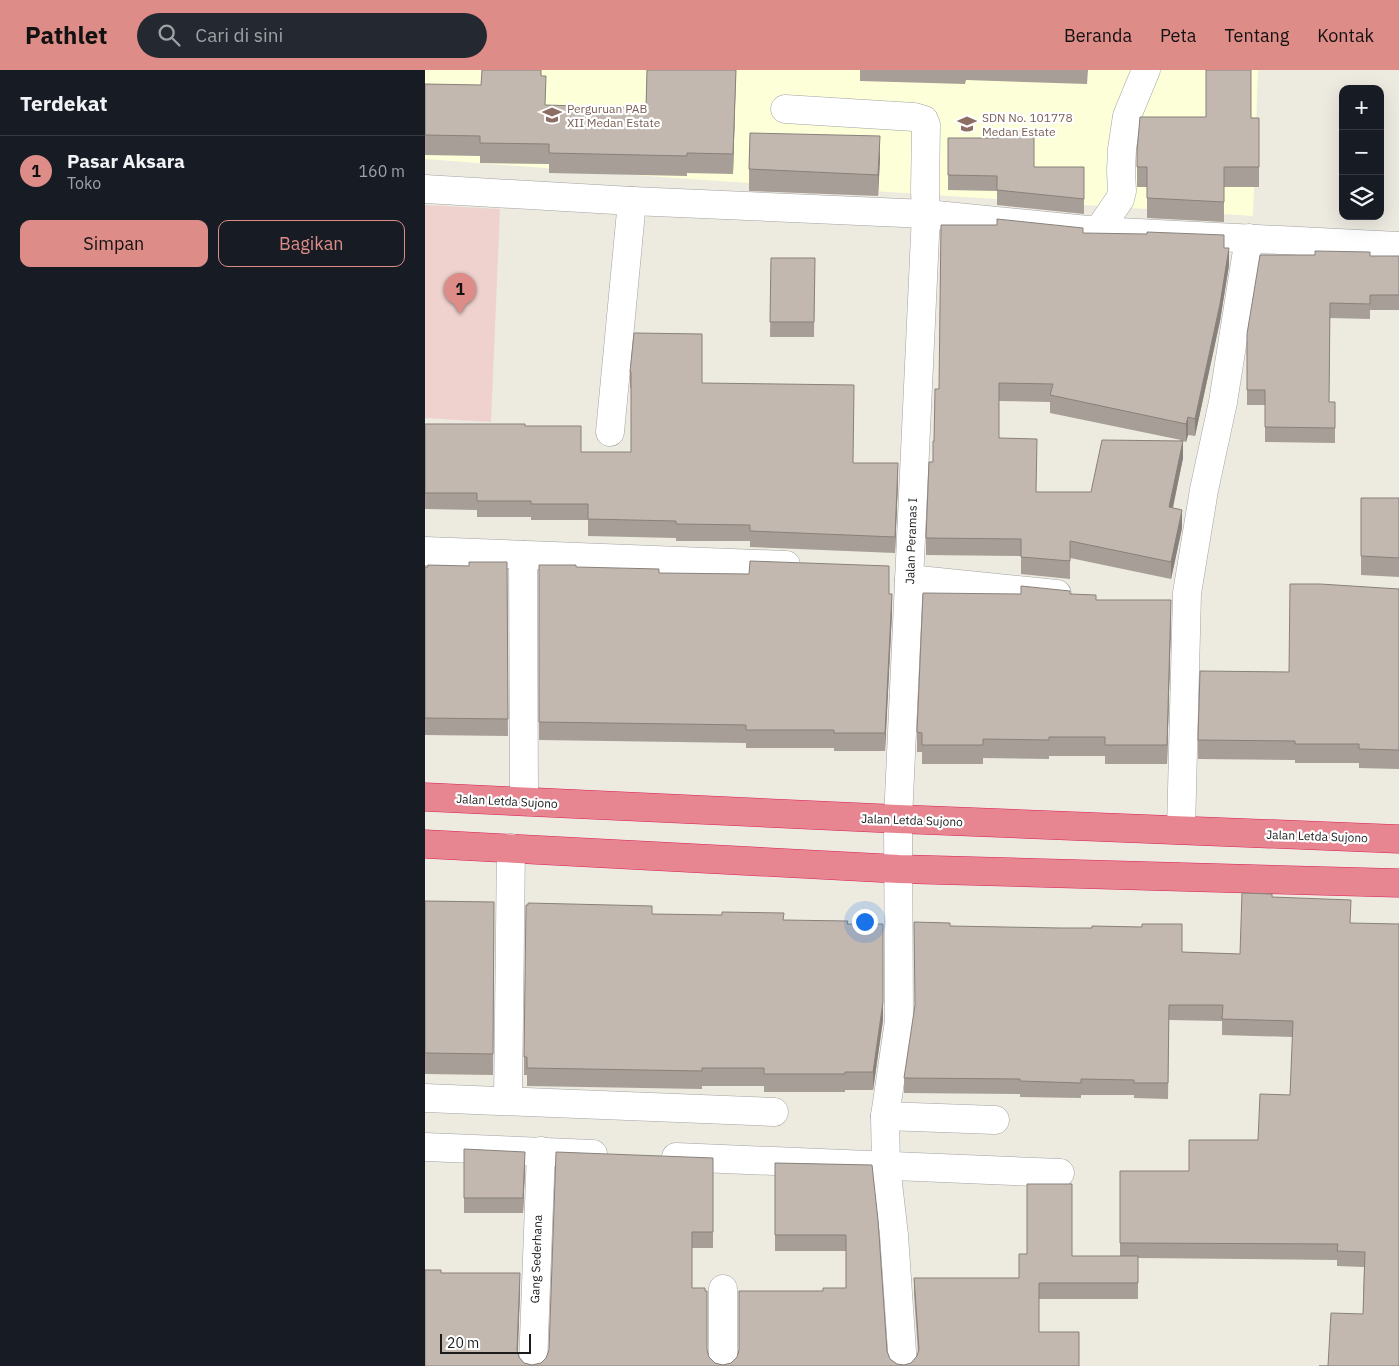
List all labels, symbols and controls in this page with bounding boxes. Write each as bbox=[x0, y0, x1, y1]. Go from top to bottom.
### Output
search box bbox=[137, 13, 487, 58]
text: Pathlet bbox=[25, 19, 107, 51]
icon: search bbox=[155, 21, 183, 49]
text: Cari di sini bbox=[195, 23, 283, 47]
text: Beranda bbox=[1064, 24, 1132, 47]
text: Peta bbox=[1160, 24, 1196, 47]
text: Tentang bbox=[1224, 24, 1289, 47]
text: Kontak bbox=[1317, 24, 1374, 47]
map controls bbox=[1339, 85, 1384, 220]
button: + bbox=[1339, 85, 1384, 130]
text: Terdekat bbox=[20, 89, 108, 117]
place label: Perguruan PAB XII Medan Estate bbox=[567, 101, 661, 130]
school or university icon: Perguruan PAB XII Medan Estate bbox=[541, 104, 563, 126]
place label: SDN No. 101778 Medan Estate bbox=[982, 110, 1073, 139]
school or university icon: SDN No. 101778 Medan Estate bbox=[956, 113, 978, 135]
button: − bbox=[1339, 130, 1384, 175]
text: Pasar Aksara bbox=[67, 149, 185, 173]
text: 1 bbox=[31, 161, 41, 181]
text: 160 m bbox=[358, 161, 405, 181]
text: Toko bbox=[67, 173, 101, 193]
button: layers bbox=[1339, 175, 1384, 220]
button: Simpan bbox=[20, 220, 208, 267]
button: Bagikan bbox=[218, 220, 405, 267]
pin: 1 bbox=[444, 273, 476, 314]
street label: Jalan Peramas I bbox=[902, 497, 920, 585]
street label: Jalan Letda Sujono bbox=[456, 791, 558, 811]
street label: Jalan Letda Sujono bbox=[861, 811, 963, 829]
street label: Jalan Letda Sujono bbox=[1266, 827, 1368, 845]
your location bbox=[852, 909, 878, 935]
street label: Gang Sederhana bbox=[527, 1214, 545, 1304]
scale bar bbox=[440, 1331, 531, 1354]
text: 20 m bbox=[447, 1334, 479, 1352]

